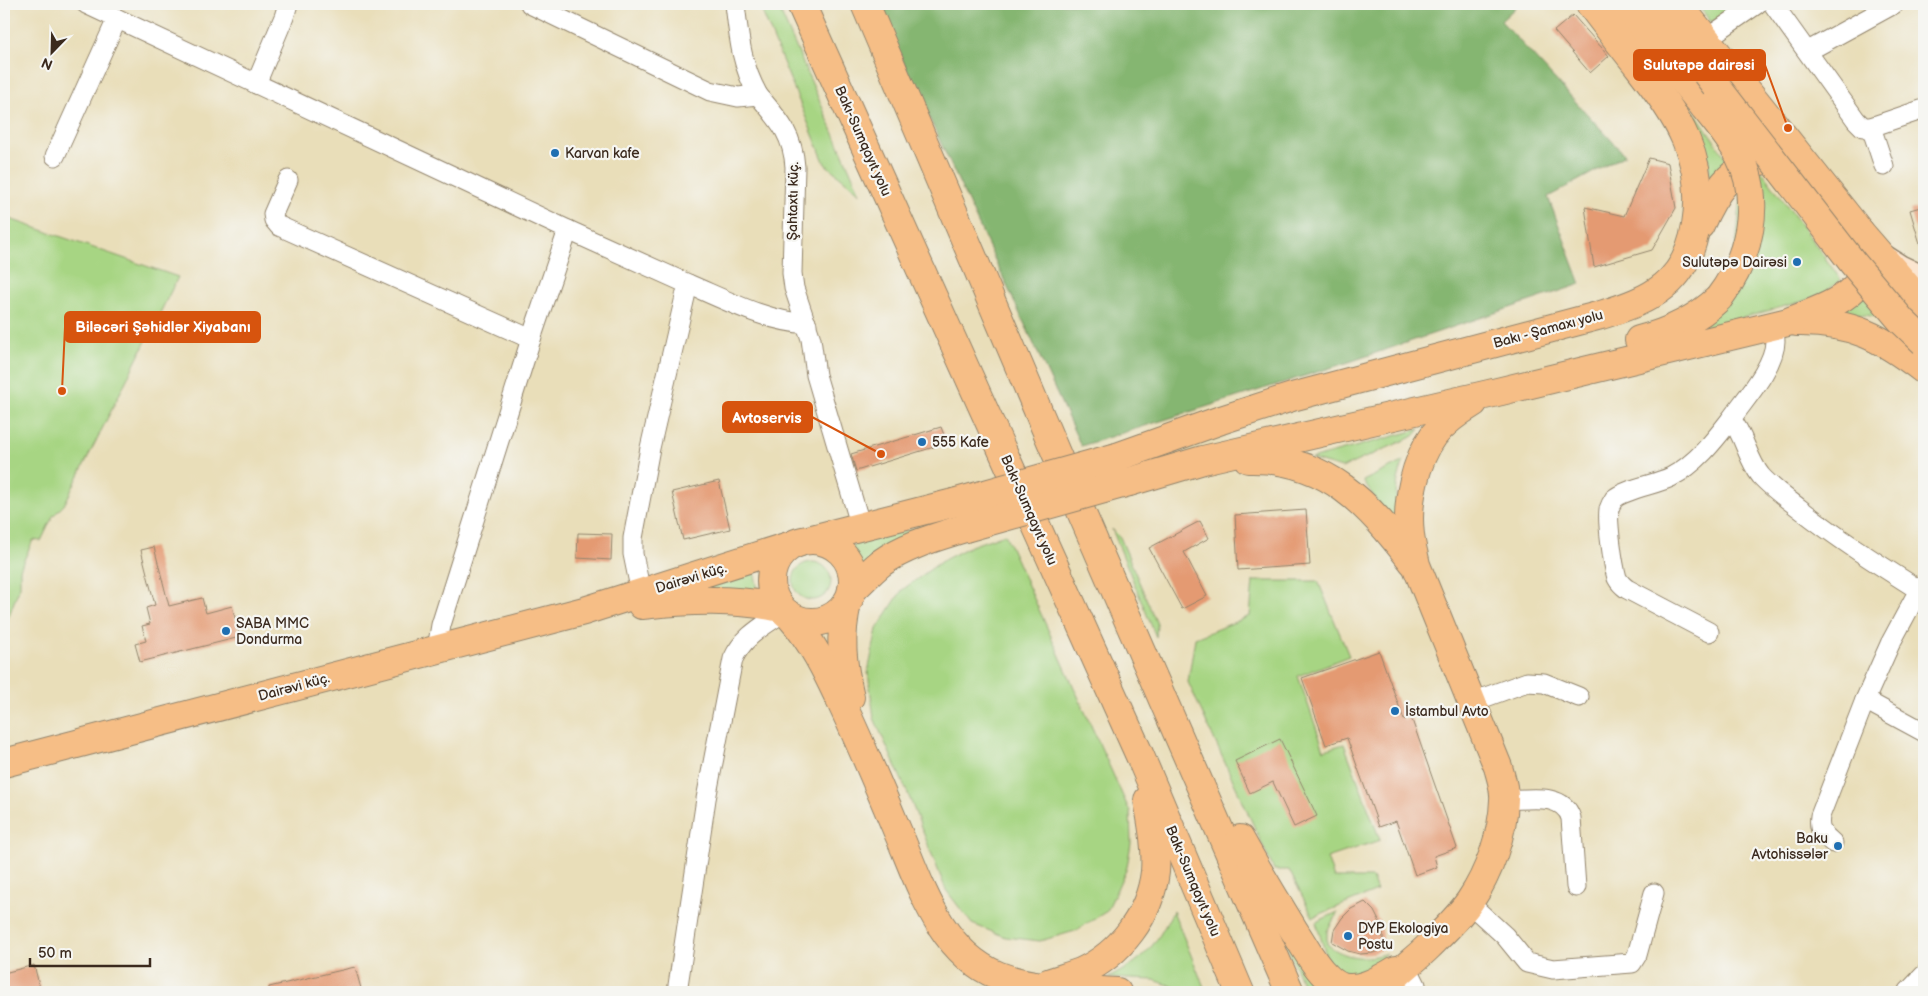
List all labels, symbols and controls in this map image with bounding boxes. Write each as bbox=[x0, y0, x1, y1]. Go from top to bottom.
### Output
north arrow bbox=[28, 28, 78, 78]
callout: Sulutəpə dairəsi bbox=[1634, 50, 1765, 80]
text: N bbox=[39, 54, 55, 73]
text: Sulutəpə dairəsi bbox=[1643, 56, 1755, 75]
street label: Bakı-Sumqayıt yolu bbox=[831, 83, 895, 199]
place label: Karvan kafe bbox=[565, 145, 640, 162]
marker: Karvan kafe bbox=[549, 147, 561, 159]
street label: Şahtaxtı küç. bbox=[784, 161, 802, 241]
place label: Sulutəpə Dairəsi bbox=[1682, 254, 1787, 271]
marker: Sulutəpə Dairəsi bbox=[1791, 256, 1803, 268]
street label: Bakı - Şamaxı yolu bbox=[1491, 306, 1605, 352]
callout: Biləcəri Şəhidlər Xiyabanı bbox=[65, 312, 260, 342]
text: Biləcəri Şəhidlər Xiyabanı bbox=[75, 318, 251, 337]
callout: Avtoservis bbox=[723, 402, 812, 432]
text: Avtoservis bbox=[731, 409, 802, 428]
place label: 555 Kafe bbox=[932, 434, 989, 451]
marker: 555 Kafe bbox=[916, 436, 928, 448]
street label: Bakı-Sumqayıt yolu bbox=[997, 452, 1061, 568]
street label: Dairəvi küç. bbox=[654, 559, 729, 597]
place label: SABA MMC Dondurma bbox=[236, 615, 309, 648]
marker: SABA MMC Dondurma bbox=[220, 625, 232, 637]
street label: Dairəvi küç. bbox=[256, 669, 332, 705]
place label: İstambul Avto bbox=[1405, 702, 1489, 720]
marker: İstambul Avto bbox=[1389, 705, 1401, 717]
street label: Bakı-Sumqayıt yolu bbox=[1162, 823, 1224, 939]
place label: Baku Avtohissələr bbox=[1752, 830, 1829, 863]
marker: Baku Avtohissələr bbox=[1832, 840, 1844, 852]
place label: DYP Ekologiya Postu bbox=[1358, 920, 1448, 953]
marker: DYP Ekologiya Postu bbox=[1342, 930, 1354, 942]
scale bar bbox=[30, 936, 150, 968]
text: 50 m bbox=[38, 944, 72, 963]

